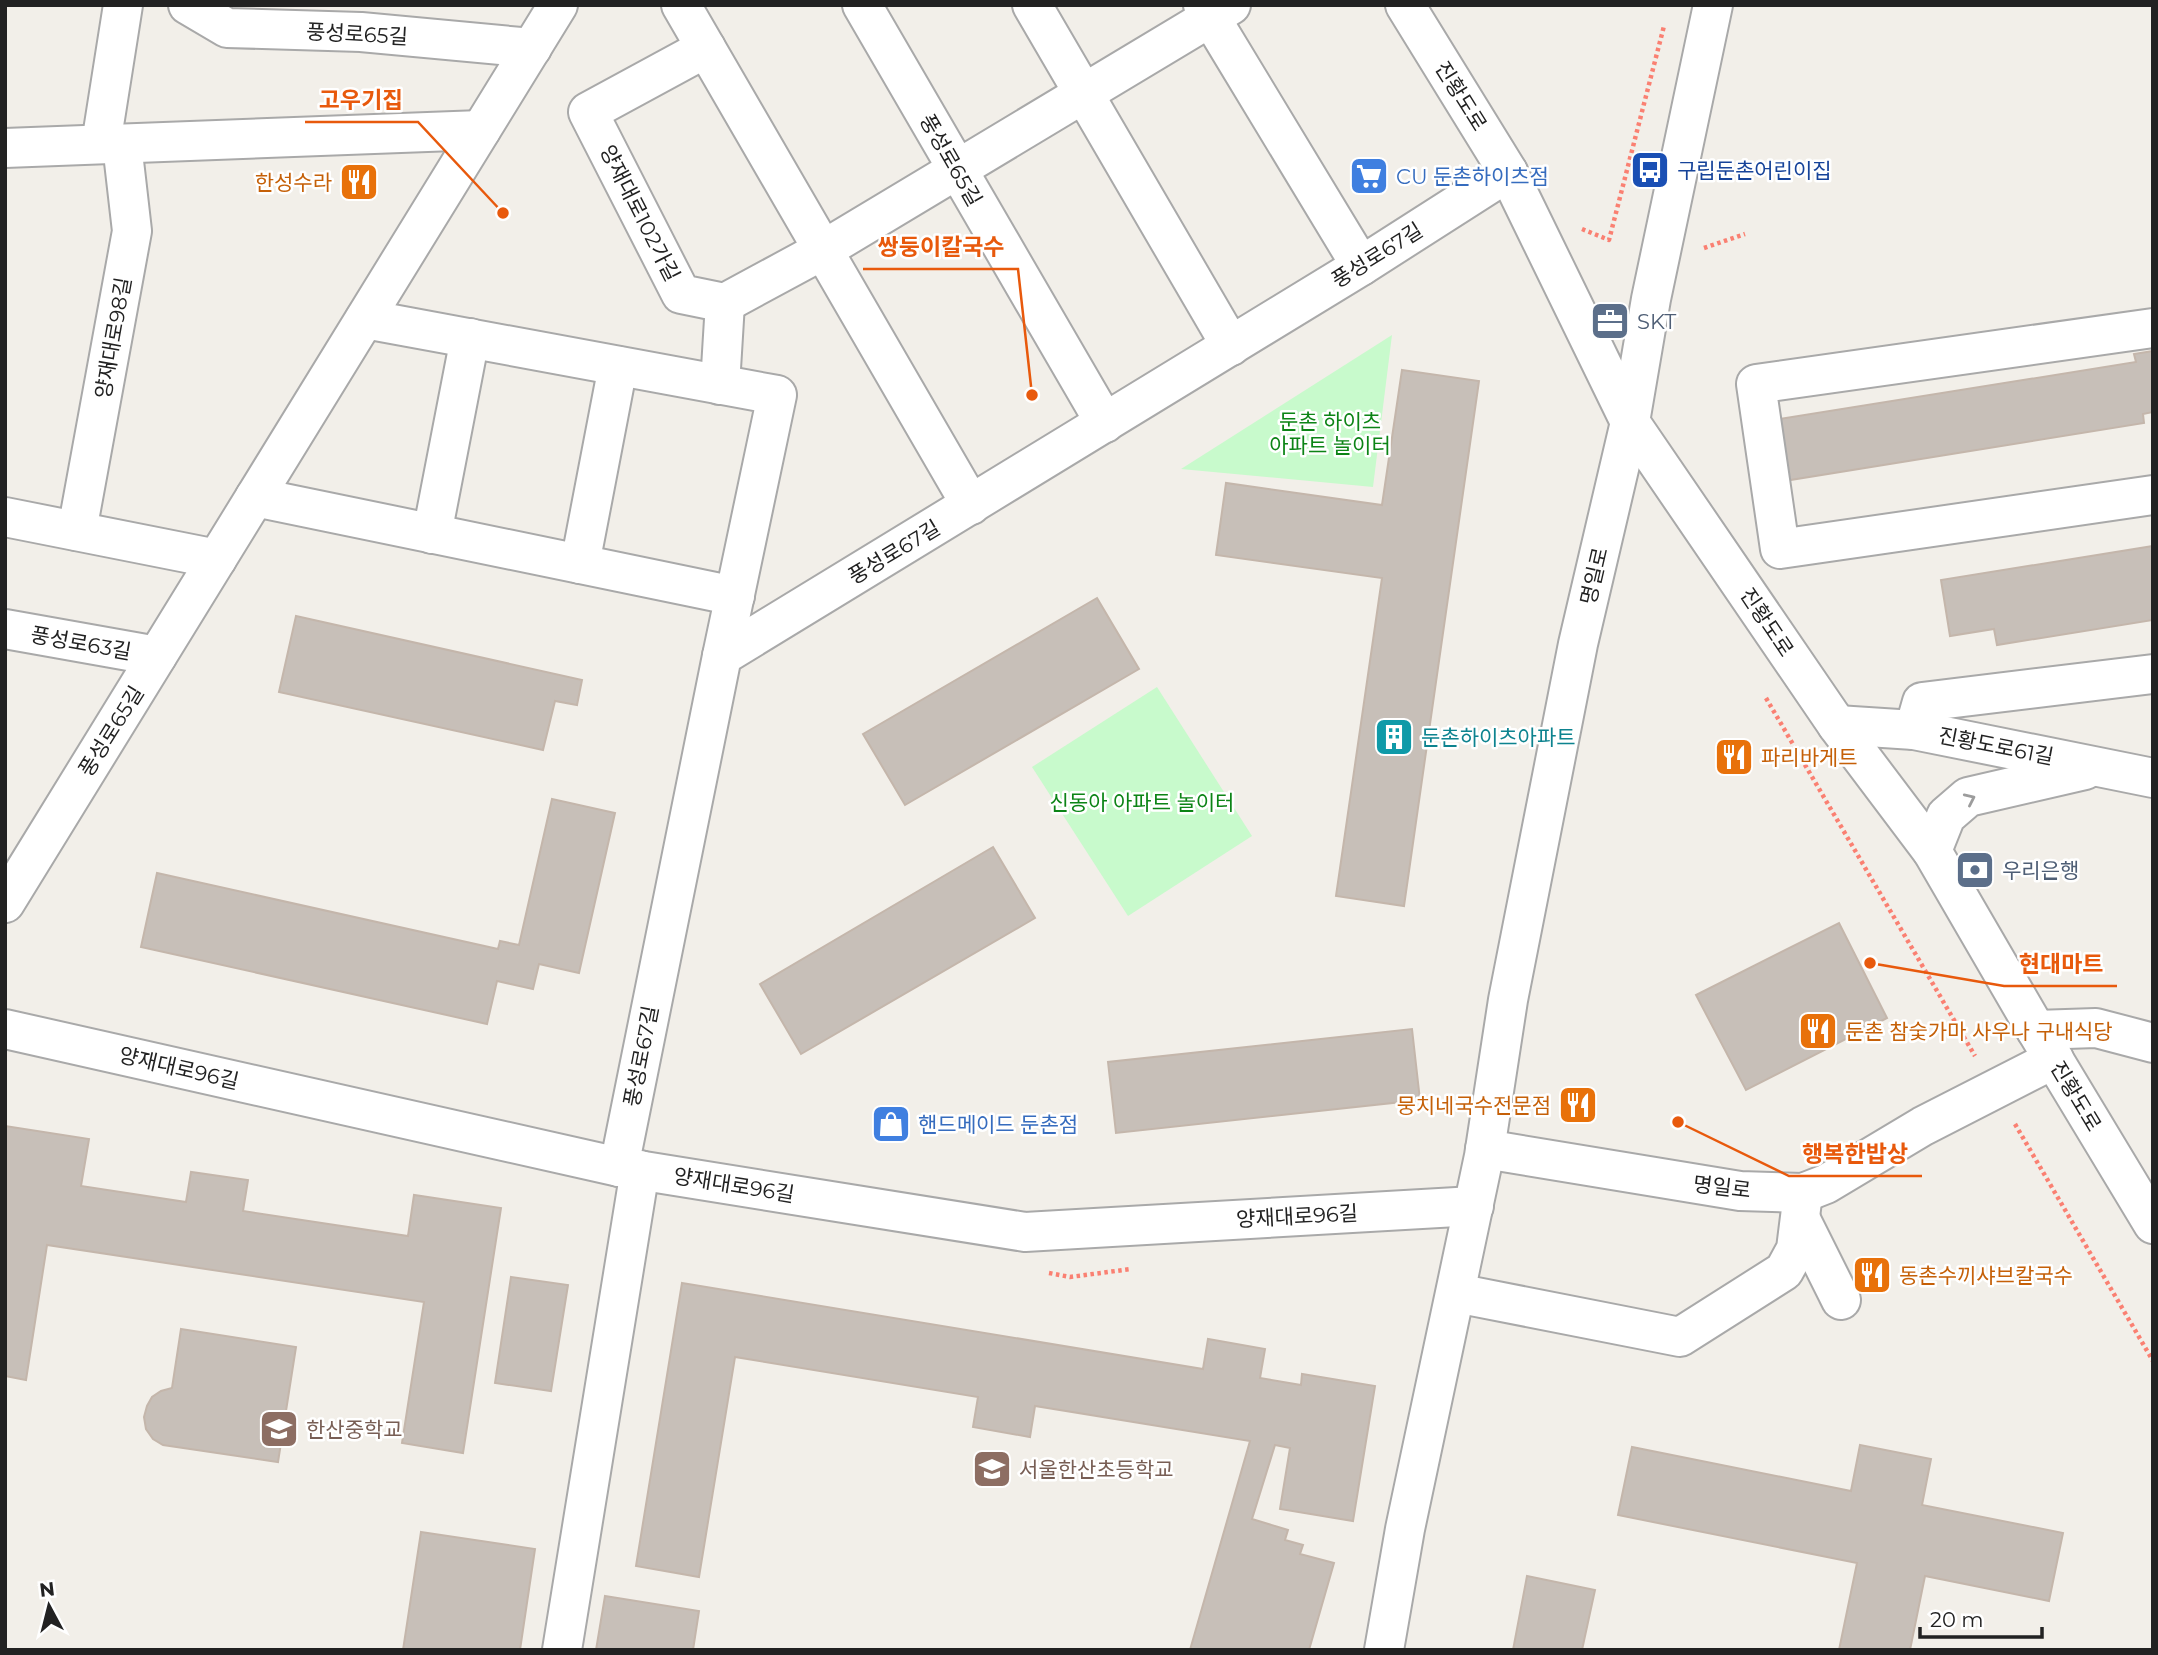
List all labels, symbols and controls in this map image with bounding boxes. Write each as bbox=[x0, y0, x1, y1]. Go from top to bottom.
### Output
street label: 풍성로65길 bbox=[305, 19, 409, 49]
street label: 진황도로 bbox=[1430, 57, 1492, 135]
callout: 고우기집 bbox=[305, 78, 418, 122]
text: 고우기집 bbox=[319, 86, 403, 114]
street label: 풍성로65길 bbox=[915, 110, 987, 210]
street label: 양재대로102가길 bbox=[595, 141, 685, 285]
bus stop icon: 구립둔촌어린이집 bbox=[1629, 149, 1671, 191]
supermarket icon: CU 둔촌하이츠점 bbox=[1348, 155, 1390, 197]
place label: 구립둔촌어린이집 bbox=[1677, 158, 1832, 183]
restaurant icon: 한성수라 bbox=[338, 161, 380, 203]
place label: CU 둔촌하이츠점 bbox=[1396, 164, 1549, 189]
place label: 한성수라 bbox=[255, 170, 332, 195]
street label: 풍성로67길 bbox=[1327, 217, 1427, 293]
callout: 쌍둥이칼국수 bbox=[863, 225, 1018, 269]
text: 쌍둥이칼국수 bbox=[878, 233, 1004, 261]
street label: 양재대로98길 bbox=[90, 275, 136, 401]
office icon: SKT bbox=[1589, 300, 1631, 342]
place label: SKT bbox=[1637, 309, 1676, 334]
park label: 둔촌 하이츠 아파트 놀이터 bbox=[1269, 409, 1391, 458]
street label: 풍성로67길 bbox=[844, 515, 944, 589]
street label: 명일로 bbox=[1575, 545, 1613, 607]
street label: 진황도로 bbox=[1735, 583, 1799, 661]
street label: 풍성로63길 bbox=[29, 622, 133, 664]
street label: 풍성로65길 bbox=[73, 681, 149, 781]
building icon: 둔촌하이츠아파트 bbox=[1373, 716, 1415, 758]
street label: 진황도로61길 bbox=[1936, 723, 2056, 769]
place label: 둔촌하이츠아파트 bbox=[1421, 725, 1576, 750]
restaurant icon: 파리바게트 bbox=[1713, 736, 1755, 778]
place label: 파리바게트 bbox=[1761, 745, 1858, 770]
park label: 신동아 아파트 놀이터 bbox=[1050, 790, 1234, 815]
one-way arrow bbox=[1963, 794, 1976, 807]
bank icon: 우리은행 bbox=[1954, 849, 1996, 891]
place label: 우리은행 bbox=[2002, 858, 2079, 883]
callout: 현대마트 bbox=[2004, 942, 2117, 986]
text: 현대마트 bbox=[2019, 950, 2103, 978]
street label: 풍성로67길 bbox=[619, 1003, 663, 1109]
restaurant icon: 둔촌 참숯가마 사우나 구내식당 bbox=[1797, 1010, 1839, 1052]
place label: 둔촌 참숯가마 사우나 구내식당 bbox=[1845, 1019, 2113, 1044]
street label: 양재대로96길 bbox=[117, 1042, 241, 1094]
street label: 진황도로 bbox=[2045, 1056, 2107, 1136]
restaurant icon: 뭉치네국수전문점 bbox=[1557, 1084, 1599, 1126]
place label: 뭉치네국수전문점 bbox=[1396, 1093, 1551, 1118]
shop icon: 핸드메이드 둔촌점 bbox=[870, 1103, 912, 1145]
place label: 핸드메이드 둔촌점 bbox=[918, 1112, 1078, 1137]
callout: 행복한밥상 bbox=[1789, 1132, 1922, 1176]
text: 행복한밥상 bbox=[1802, 1140, 1908, 1168]
street label: 양재대로96길 bbox=[672, 1163, 796, 1207]
street label: 명일로 bbox=[1692, 1171, 1752, 1203]
street label: 양재대로96길 bbox=[1235, 1200, 1359, 1232]
restaurant icon: 동촌수끼샤브칼국수 bbox=[1851, 1254, 1893, 1296]
place label: 동촌수끼샤브칼국수 bbox=[1899, 1263, 2073, 1288]
school or university icon: 한산중학교 bbox=[258, 1408, 300, 1450]
place label: 한산중학교 bbox=[306, 1417, 403, 1442]
school or university icon: 서울한산초등학교 bbox=[971, 1448, 1013, 1490]
place label: 서울한산초등학교 bbox=[1019, 1457, 1174, 1482]
north arrow bbox=[14, 1571, 84, 1641]
text: N bbox=[38, 1577, 56, 1602]
scale bar bbox=[1920, 1596, 2042, 1640]
text: 20 m bbox=[1930, 1607, 1984, 1632]

